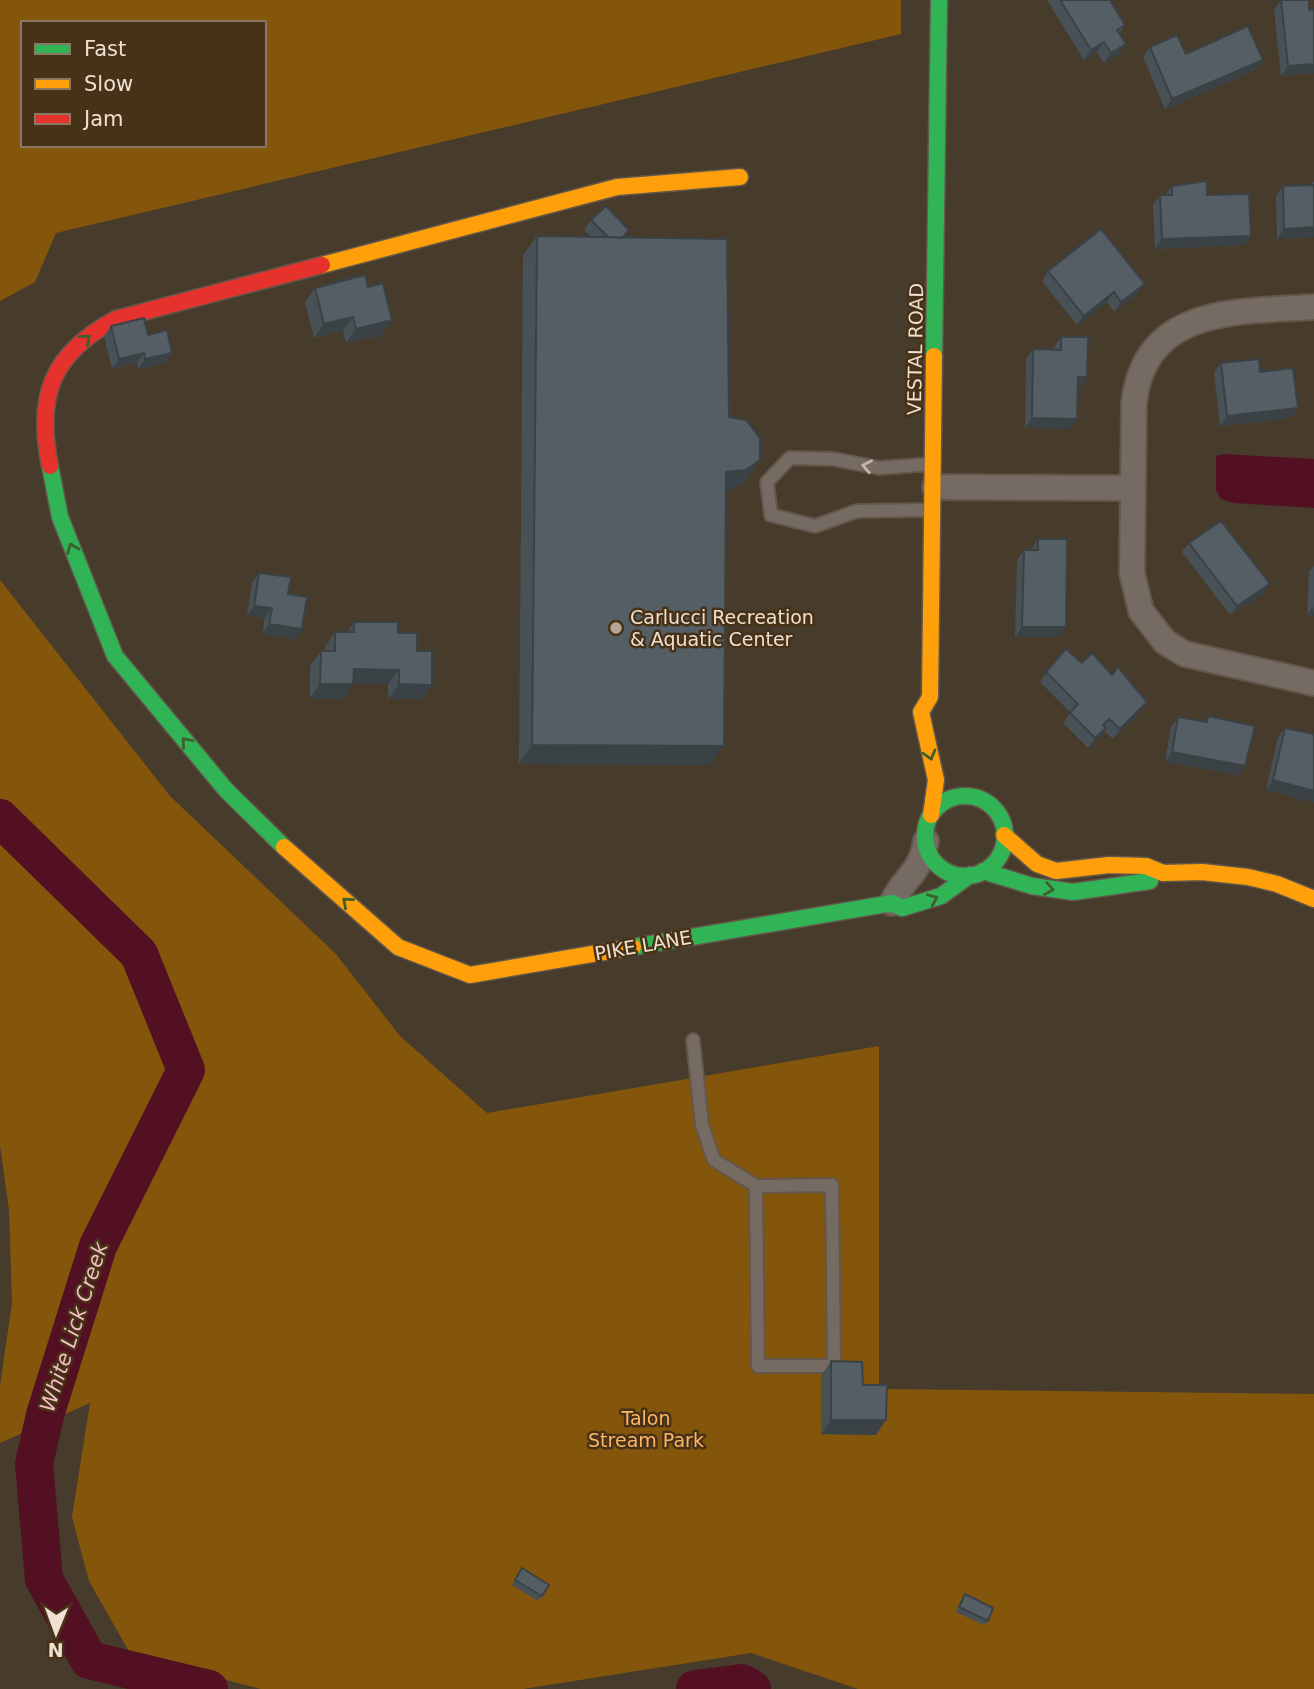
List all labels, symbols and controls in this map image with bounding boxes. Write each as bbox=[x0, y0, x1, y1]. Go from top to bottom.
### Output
legend bbox=[21, 21, 266, 147]
text: Fast bbox=[84, 37, 126, 61]
text: Slow bbox=[84, 72, 133, 96]
text: Jam bbox=[82, 107, 124, 131]
street label: VESTAL ROAD bbox=[903, 283, 927, 415]
one-way arrow bbox=[77, 334, 90, 347]
one-way arrow bbox=[861, 459, 873, 474]
one-way arrow bbox=[67, 543, 81, 555]
place label: Carlucci Recreation & Aquatic Center bbox=[630, 606, 814, 650]
marker: Carlucci Recreation & Aquatic Center bbox=[608, 620, 624, 636]
one-way arrow bbox=[182, 738, 194, 751]
one-way arrow bbox=[922, 749, 936, 761]
one-way arrow bbox=[1043, 881, 1055, 896]
one-way arrow bbox=[927, 893, 939, 907]
one-way arrow bbox=[342, 898, 355, 910]
street label: PIKE LANE bbox=[593, 926, 693, 964]
water label: White Lick Creek bbox=[35, 1238, 113, 1415]
park label: Talon Stream Park bbox=[588, 1407, 704, 1451]
north arrow bbox=[21, 1598, 91, 1668]
text: N bbox=[48, 1639, 64, 1661]

